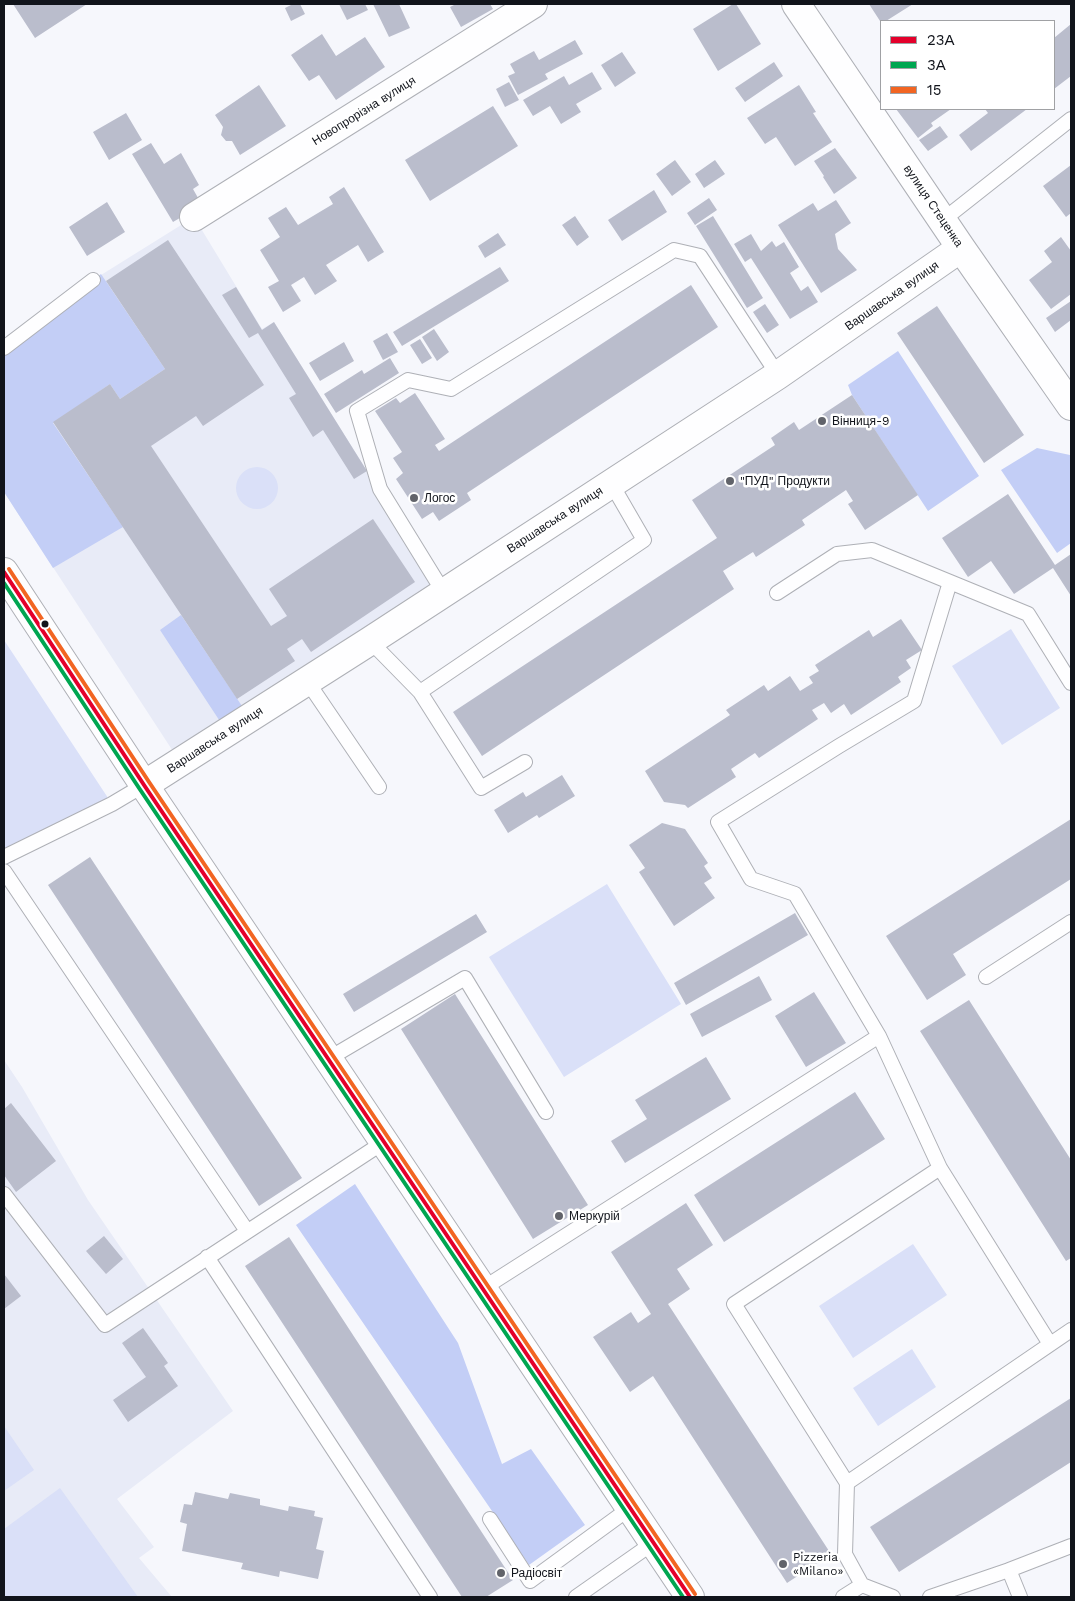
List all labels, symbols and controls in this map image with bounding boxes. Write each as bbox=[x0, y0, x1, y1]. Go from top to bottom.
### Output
legend bbox=[880, 20, 1055, 110]
text: 23А bbox=[927, 31, 955, 49]
text: 3А bbox=[927, 56, 946, 74]
street label: Новопрорізна вулиця bbox=[310, 73, 418, 149]
text: 15 bbox=[927, 81, 942, 99]
street label: вулиця Стеценка bbox=[900, 162, 966, 250]
street label: Варшавська вулиця bbox=[842, 258, 942, 334]
place label: Вінниця-9 bbox=[832, 414, 889, 428]
marker: Вінниця-9 bbox=[816, 415, 828, 427]
place label: "ПУД" Продукти bbox=[740, 474, 830, 488]
marker: "ПУД" Продукти bbox=[724, 475, 736, 487]
street label: Варшавська вулиця bbox=[504, 484, 606, 556]
place label: Логос bbox=[424, 491, 455, 505]
marker: Логос bbox=[408, 492, 420, 504]
unlabelled marker bbox=[40, 619, 50, 629]
street label: Варшавська вулиця bbox=[164, 704, 266, 776]
place label: Меркурій bbox=[569, 1209, 620, 1223]
marker: Меркурій bbox=[553, 1210, 565, 1222]
place label: Pizzeria «Milano» bbox=[793, 1550, 843, 1578]
marker: Pizzeria «Milano» bbox=[777, 1558, 789, 1570]
place label: Радіосвіт bbox=[511, 1566, 562, 1580]
marker: Радіосвіт bbox=[495, 1567, 507, 1579]

